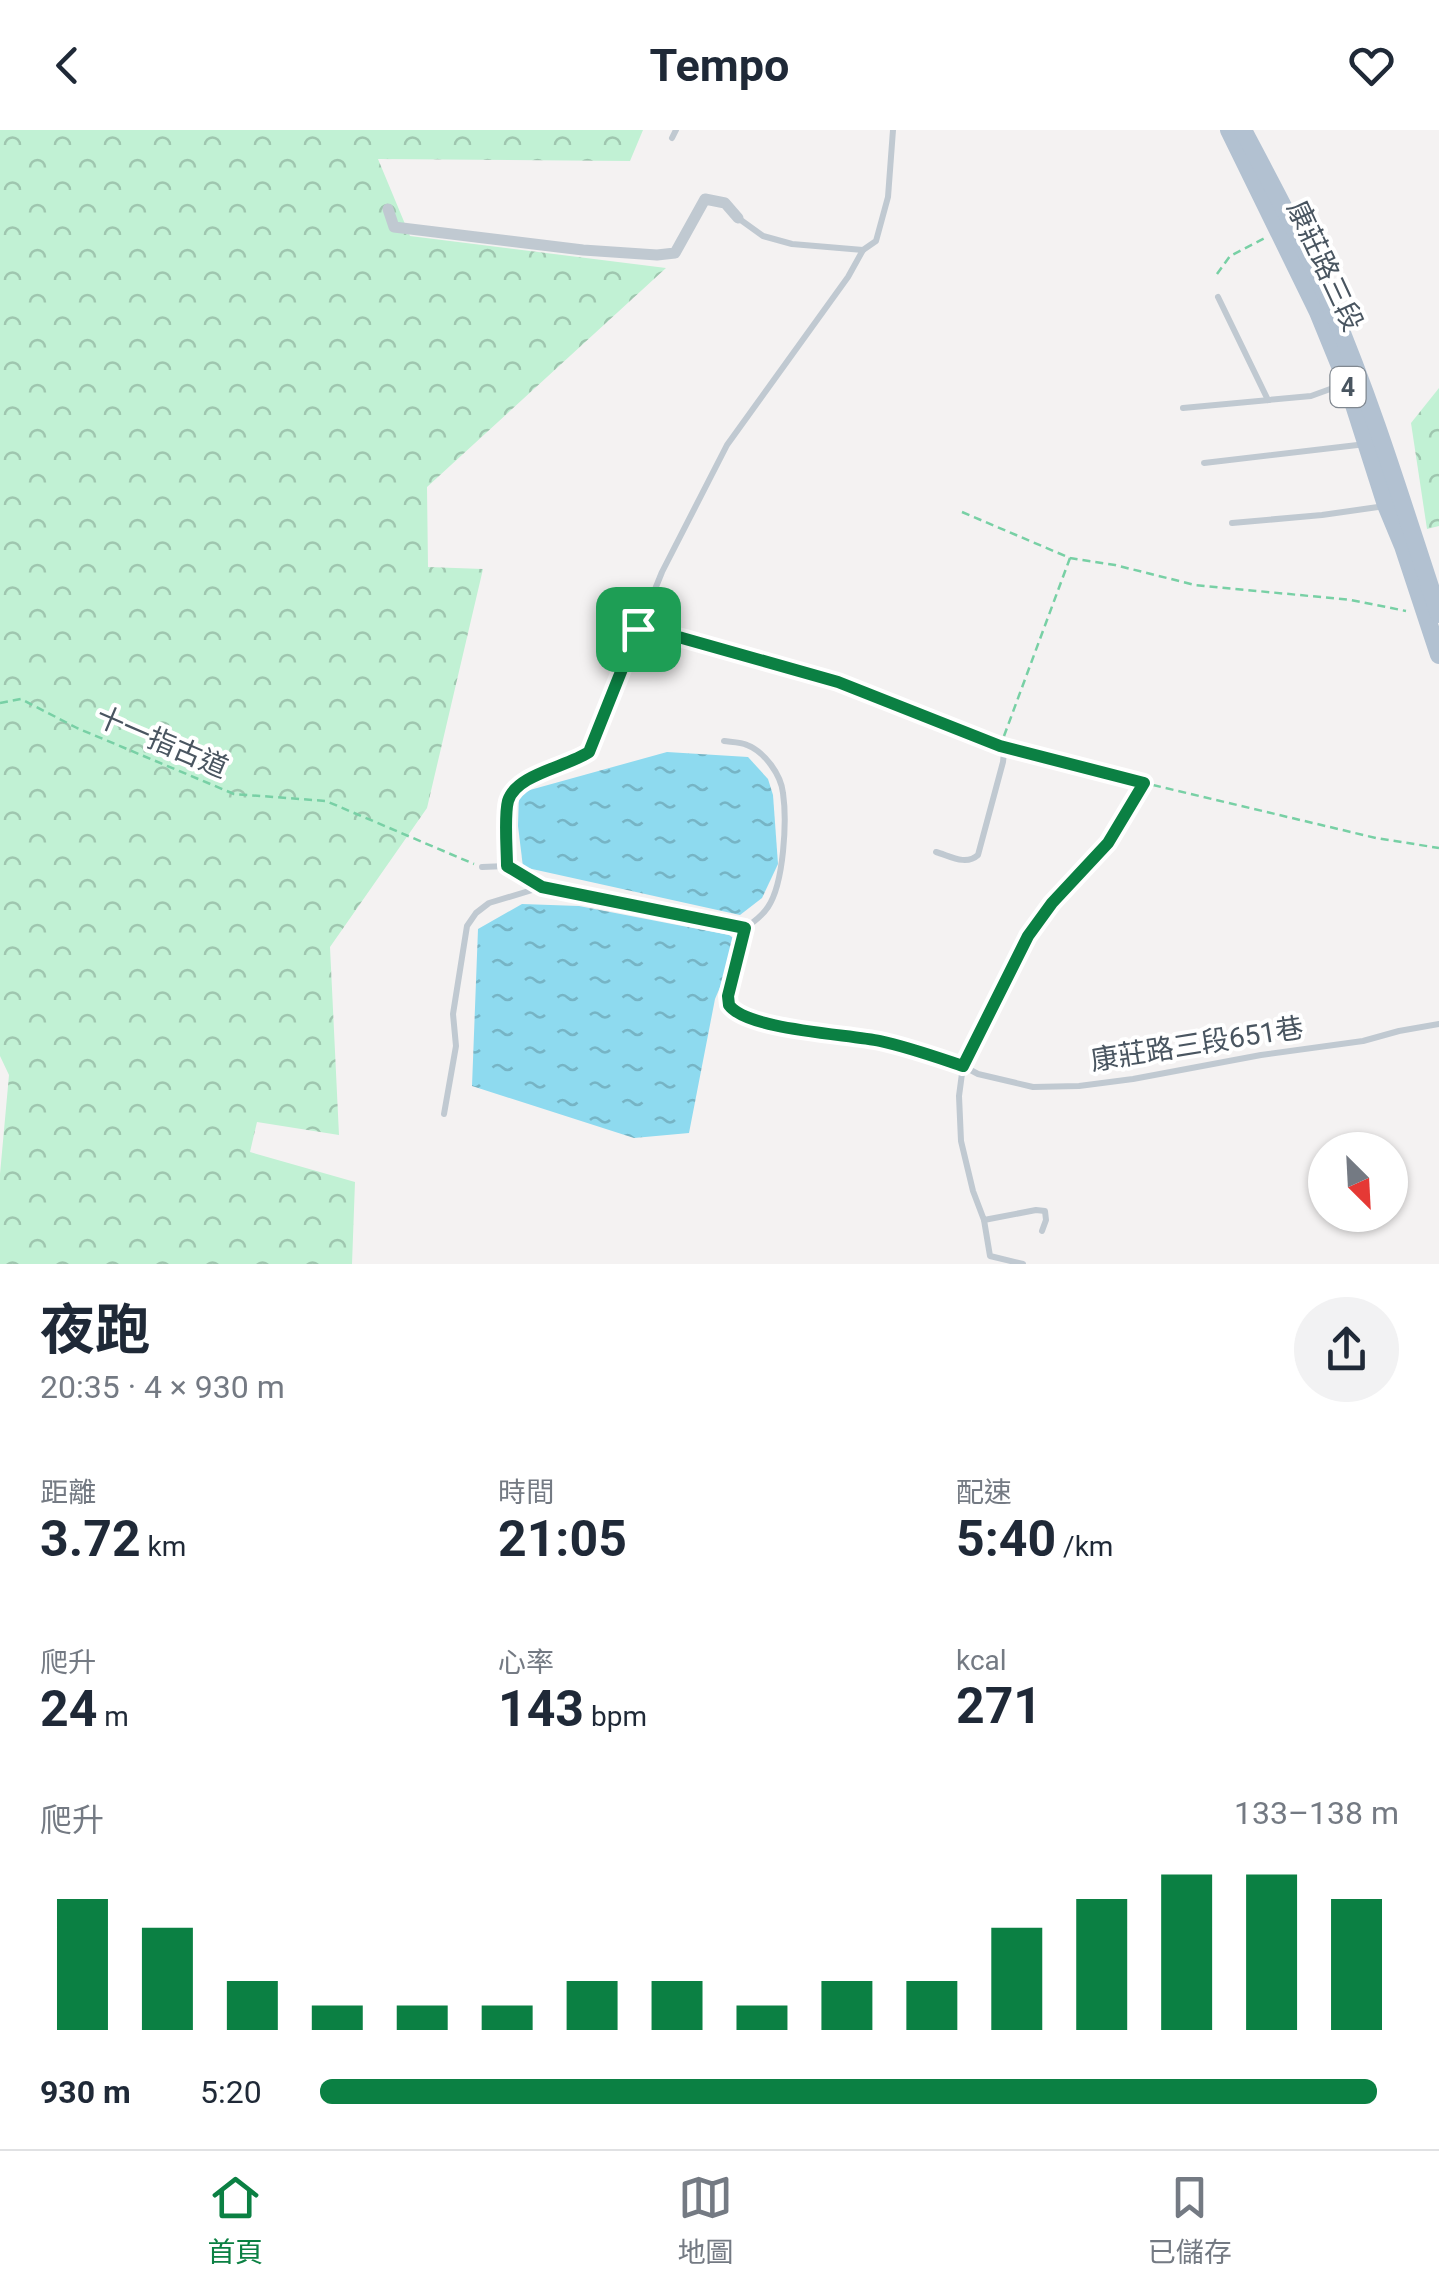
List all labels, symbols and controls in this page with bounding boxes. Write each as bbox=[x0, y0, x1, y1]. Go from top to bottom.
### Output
icon: back bbox=[40, 38, 95, 93]
icon: heart bbox=[1344, 38, 1399, 93]
text: Tempo bbox=[650, 39, 789, 92]
street label: 康莊路三段 bbox=[1280, 196, 1370, 336]
road number: 4 bbox=[1330, 367, 1366, 407]
pin bbox=[596, 587, 681, 672]
icon: arrive bbox=[611, 602, 666, 657]
street label: 十一指古道 bbox=[91, 699, 233, 785]
street label: 康莊路三段651巷 bbox=[1088, 1011, 1306, 1077]
north arrow bbox=[1308, 1132, 1408, 1232]
map controls bbox=[1308, 1132, 1408, 1232]
button: share bbox=[1294, 1297, 1399, 1402]
text: 夜跑 bbox=[40, 1298, 150, 1362]
text: 20:35 · 4 × 930 m bbox=[40, 1368, 285, 1406]
text: 距離 bbox=[40, 1476, 96, 1509]
text: 時間 bbox=[498, 1476, 554, 1509]
text: 配速 bbox=[956, 1476, 1012, 1509]
text: 3.72 bbox=[40, 1510, 141, 1568]
text: 21:05 bbox=[498, 1510, 627, 1568]
text: 5:40 bbox=[956, 1510, 1056, 1568]
text: km bbox=[141, 1530, 186, 1563]
text: /km bbox=[1056, 1530, 1113, 1563]
text: kcal bbox=[956, 1644, 1007, 1677]
text: 爬升 bbox=[40, 1646, 96, 1679]
text: 心率 bbox=[498, 1646, 554, 1679]
text: 271 bbox=[956, 1677, 1042, 1735]
text: 24 bbox=[40, 1680, 97, 1738]
text: 143 bbox=[498, 1680, 584, 1738]
text: m bbox=[97, 1700, 129, 1733]
text: bpm bbox=[584, 1700, 647, 1733]
text: 133–138 m bbox=[1234, 1794, 1399, 1832]
text: 爬升 bbox=[40, 1801, 104, 1839]
text: 930 m bbox=[40, 2073, 131, 2111]
text: 5:20 bbox=[200, 2073, 262, 2111]
tab: 首頁 bbox=[207, 2170, 263, 2270]
tab: 地圖 bbox=[677, 2170, 734, 2270]
tab: 已儲存 bbox=[1148, 2170, 1232, 2270]

